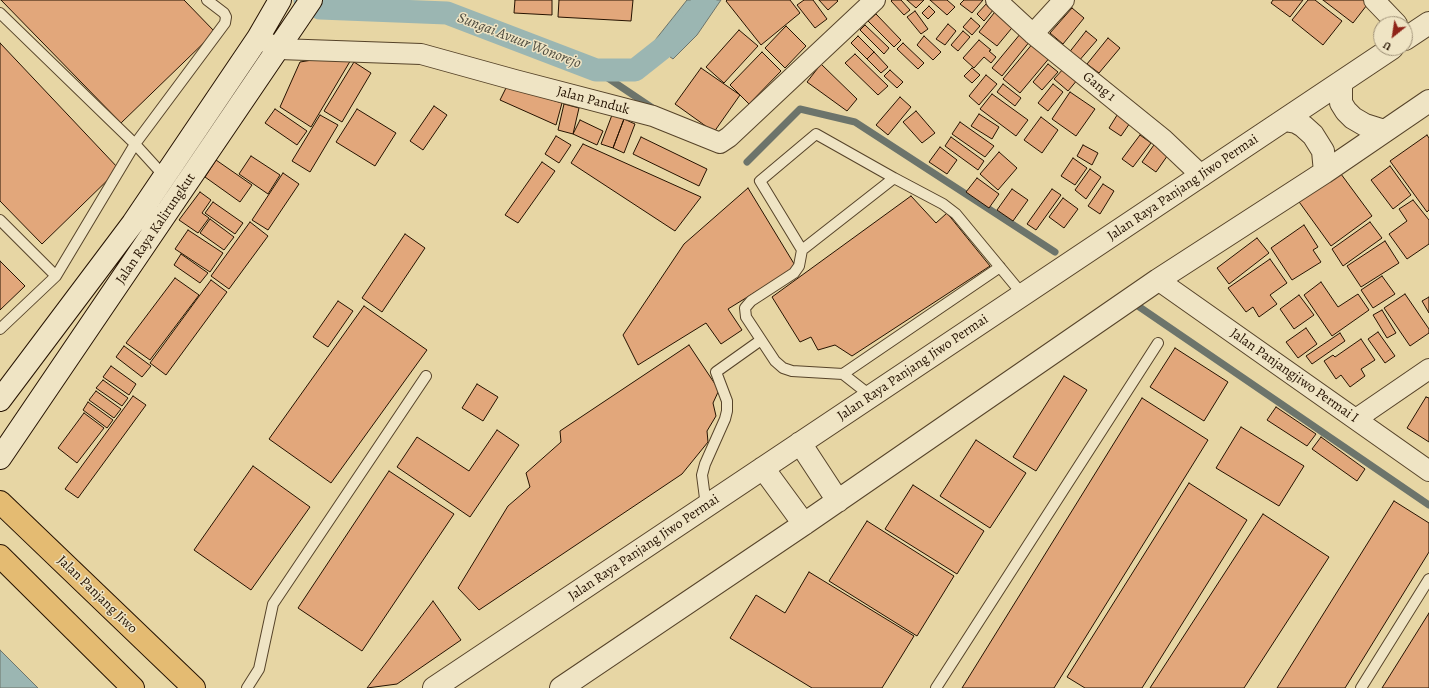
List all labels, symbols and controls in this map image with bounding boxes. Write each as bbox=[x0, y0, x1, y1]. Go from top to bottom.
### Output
water label: Sungai Avuur Wonorejo bbox=[455, 9, 583, 73]
north arrow bbox=[1373, 16, 1413, 56]
text: U bbox=[1380, 38, 1394, 54]
street label: Gang 1 bbox=[1079, 69, 1119, 105]
street label: Jalan Panduk bbox=[555, 83, 631, 119]
street label: Jalan Raya Panjang Jiwo Permai bbox=[1104, 131, 1262, 245]
street label: Jalan Raya Kalirungkut bbox=[113, 170, 199, 288]
street label: Jalan Raya Panjang Jiwo Permai bbox=[834, 311, 992, 425]
street label: Jalan Panjangjiwo Permai I bbox=[1227, 325, 1361, 427]
street label: Jalan Raya Panjang Jiwo Permai bbox=[565, 491, 723, 605]
street label: Jalan Panjang Jiwo bbox=[53, 552, 141, 638]

